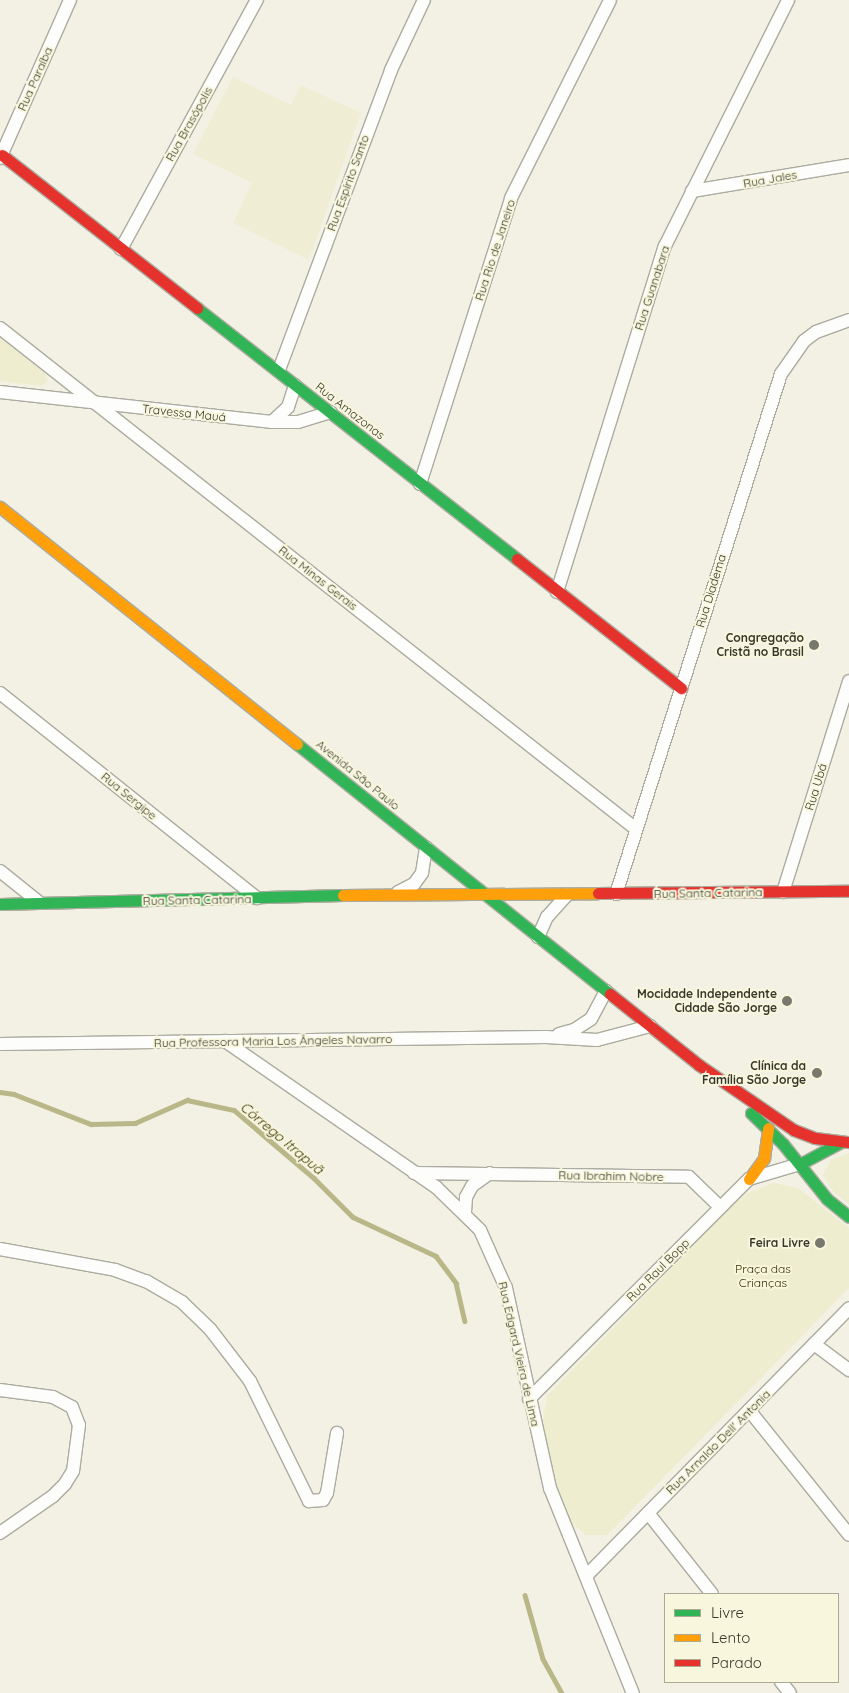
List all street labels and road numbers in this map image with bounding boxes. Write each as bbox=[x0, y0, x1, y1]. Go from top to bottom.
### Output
street label: Rua Paraíba bbox=[14, 45, 56, 113]
street label: Rua Brasópolis bbox=[163, 84, 215, 164]
street label: Rua Espírito Santo bbox=[324, 133, 372, 233]
street label: Rua Jales bbox=[742, 167, 798, 191]
street label: Rua Rio de Janeiro bbox=[472, 197, 518, 303]
street label: Rua Guanabara bbox=[632, 244, 672, 332]
street label: Rua Amazonas bbox=[312, 379, 388, 443]
street label: Travessa Mauá bbox=[141, 401, 227, 425]
street label: Rua Minas Gerais bbox=[276, 543, 360, 613]
street label: Rua Diadema bbox=[693, 553, 729, 629]
street label: Avenida São Paulo bbox=[313, 737, 403, 813]
street label: Rua Ubá bbox=[802, 762, 830, 812]
street label: Rua Sergipe bbox=[98, 769, 160, 823]
street label: Rua Santa Catarina bbox=[654, 885, 762, 901]
street label: Rua Santa Catarina bbox=[143, 892, 251, 908]
street label: Rua Professora Maria Los Ângeles Navarro bbox=[154, 1032, 392, 1050]
street label: Rua Ibrahim Nobre bbox=[558, 1168, 664, 1184]
street label: Rua Raul Bopp bbox=[624, 1236, 692, 1304]
street label: Rua Edgard Vieira de Lima bbox=[495, 1280, 543, 1428]
street label: Rua Arnaldo Dell' Antonia bbox=[663, 1387, 773, 1497]

